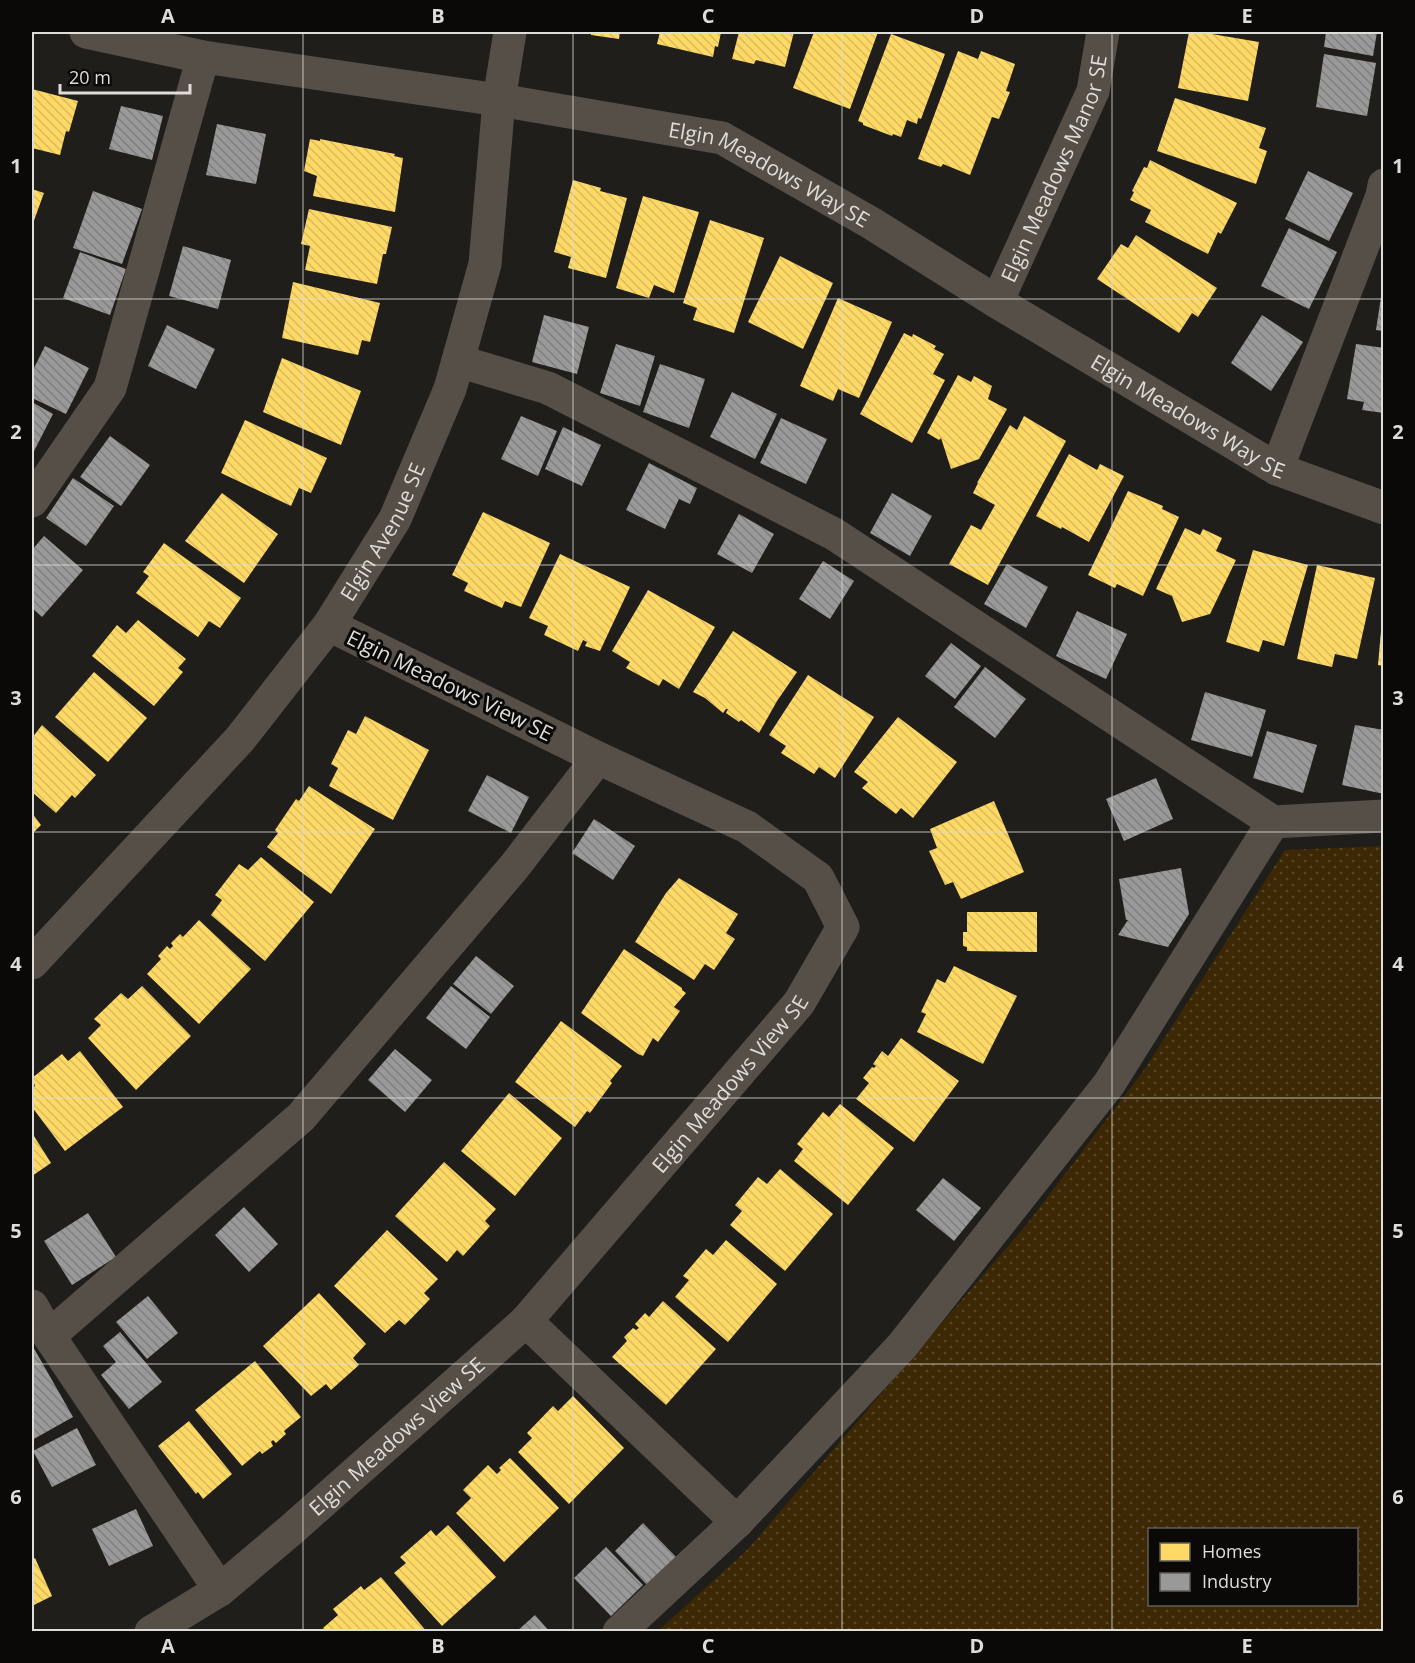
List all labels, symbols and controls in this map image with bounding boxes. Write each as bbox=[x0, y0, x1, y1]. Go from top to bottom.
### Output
text: A bbox=[161, 2, 175, 29]
text: B bbox=[431, 2, 445, 29]
text: C bbox=[702, 2, 715, 29]
text: D bbox=[970, 2, 984, 29]
text: E bbox=[1241, 2, 1253, 29]
street label: Elgin Meadows Manor SE bbox=[994, 52, 1113, 286]
scale bar bbox=[60, 57, 190, 95]
text: 20 m bbox=[69, 65, 111, 89]
street label: Elgin Meadows Way SE bbox=[666, 115, 875, 233]
text: 1 bbox=[10, 152, 22, 179]
text: 1 bbox=[1392, 152, 1404, 179]
street label: Elgin Meadows Way SE bbox=[1086, 347, 1289, 485]
text: 2 bbox=[10, 418, 22, 445]
text: 2 bbox=[1392, 418, 1404, 445]
street label: Elgin Avenue SE bbox=[333, 459, 431, 606]
street label: Elgin Meadows View SE bbox=[342, 623, 558, 747]
text: 3 bbox=[10, 684, 22, 711]
text: 3 bbox=[1392, 684, 1404, 711]
text: 4 bbox=[10, 950, 22, 977]
text: 4 bbox=[1392, 950, 1404, 977]
street label: Elgin Meadows View SE bbox=[645, 990, 815, 1179]
text: 5 bbox=[10, 1217, 22, 1244]
text: 5 bbox=[1392, 1217, 1404, 1244]
street label: Elgin Meadows View SE bbox=[303, 1350, 490, 1522]
text: 6 bbox=[10, 1483, 22, 1510]
text: 6 bbox=[1392, 1483, 1404, 1510]
legend bbox=[1148, 1528, 1358, 1606]
text: Homes bbox=[1202, 1539, 1261, 1563]
text: Industry bbox=[1202, 1569, 1272, 1593]
text: A bbox=[161, 1632, 175, 1659]
text: B bbox=[431, 1632, 445, 1659]
text: C bbox=[702, 1632, 715, 1659]
text: D bbox=[970, 1632, 984, 1659]
text: E bbox=[1241, 1632, 1253, 1659]

